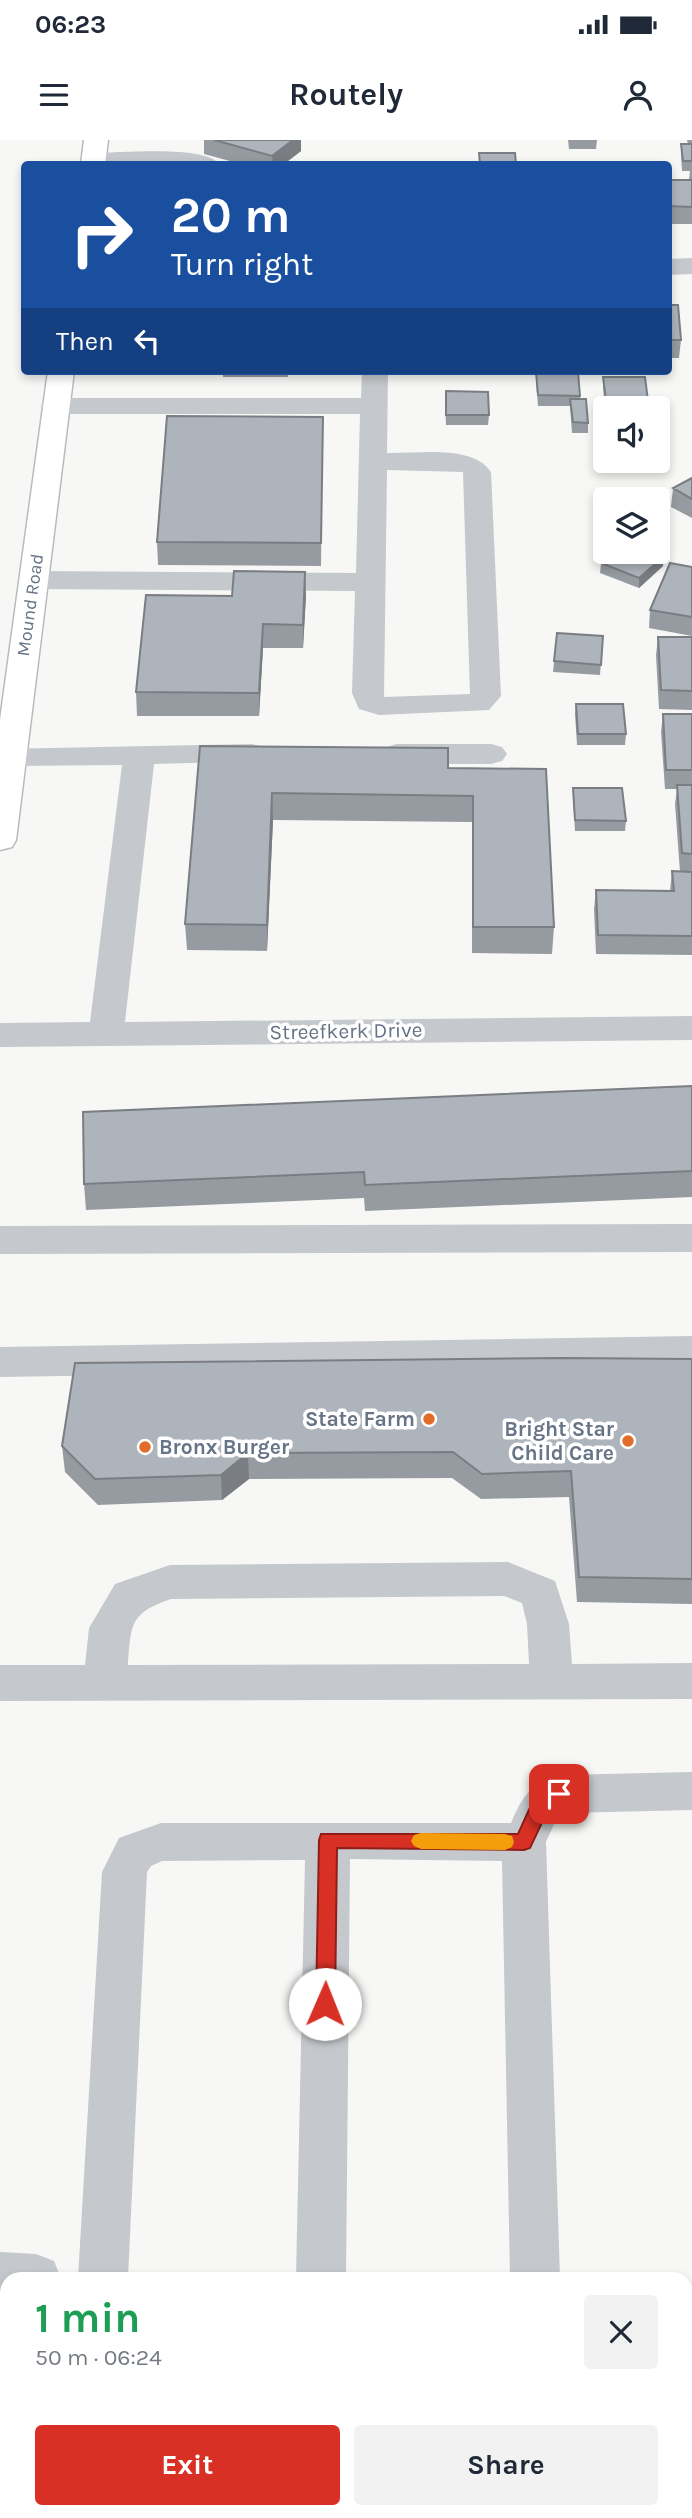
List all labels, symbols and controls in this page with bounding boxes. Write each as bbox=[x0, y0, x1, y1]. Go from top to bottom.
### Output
text: 06:23 bbox=[35, 9, 106, 40]
icon: menu bbox=[35, 76, 73, 114]
text: Routely bbox=[289, 76, 403, 113]
icon: person bbox=[619, 76, 657, 114]
text: 20 m bbox=[171, 187, 291, 244]
icon: right bbox=[56, 189, 147, 280]
text: Turn right bbox=[171, 246, 313, 283]
icon: left bbox=[128, 322, 166, 360]
text: Then bbox=[56, 326, 114, 357]
map controls bbox=[593, 396, 670, 564]
button: sound bbox=[593, 396, 670, 473]
button: layers bbox=[593, 487, 670, 564]
street label: Mound Road bbox=[12, 552, 48, 658]
street label: Streefkerk Drive bbox=[269, 1018, 423, 1044]
place label: State Farm bbox=[305, 1407, 415, 1431]
marker: State Farm bbox=[421, 1411, 437, 1427]
place label: Bright Star Child Care bbox=[504, 1417, 615, 1465]
marker: Bright Star Child Care bbox=[620, 1433, 636, 1449]
place label: Bronx Burger bbox=[159, 1435, 290, 1459]
marker: Bronx Burger bbox=[137, 1439, 153, 1455]
pin bbox=[529, 1764, 589, 1824]
icon: arrive bbox=[540, 1775, 578, 1813]
position arrow bbox=[288, 1967, 362, 2041]
text: 1 min bbox=[35, 2293, 140, 2343]
button: close bbox=[584, 2295, 658, 2369]
text: 50 m · 06:24 bbox=[35, 2344, 162, 2371]
button: Exit bbox=[35, 2425, 340, 2505]
button: Share bbox=[354, 2425, 658, 2505]

